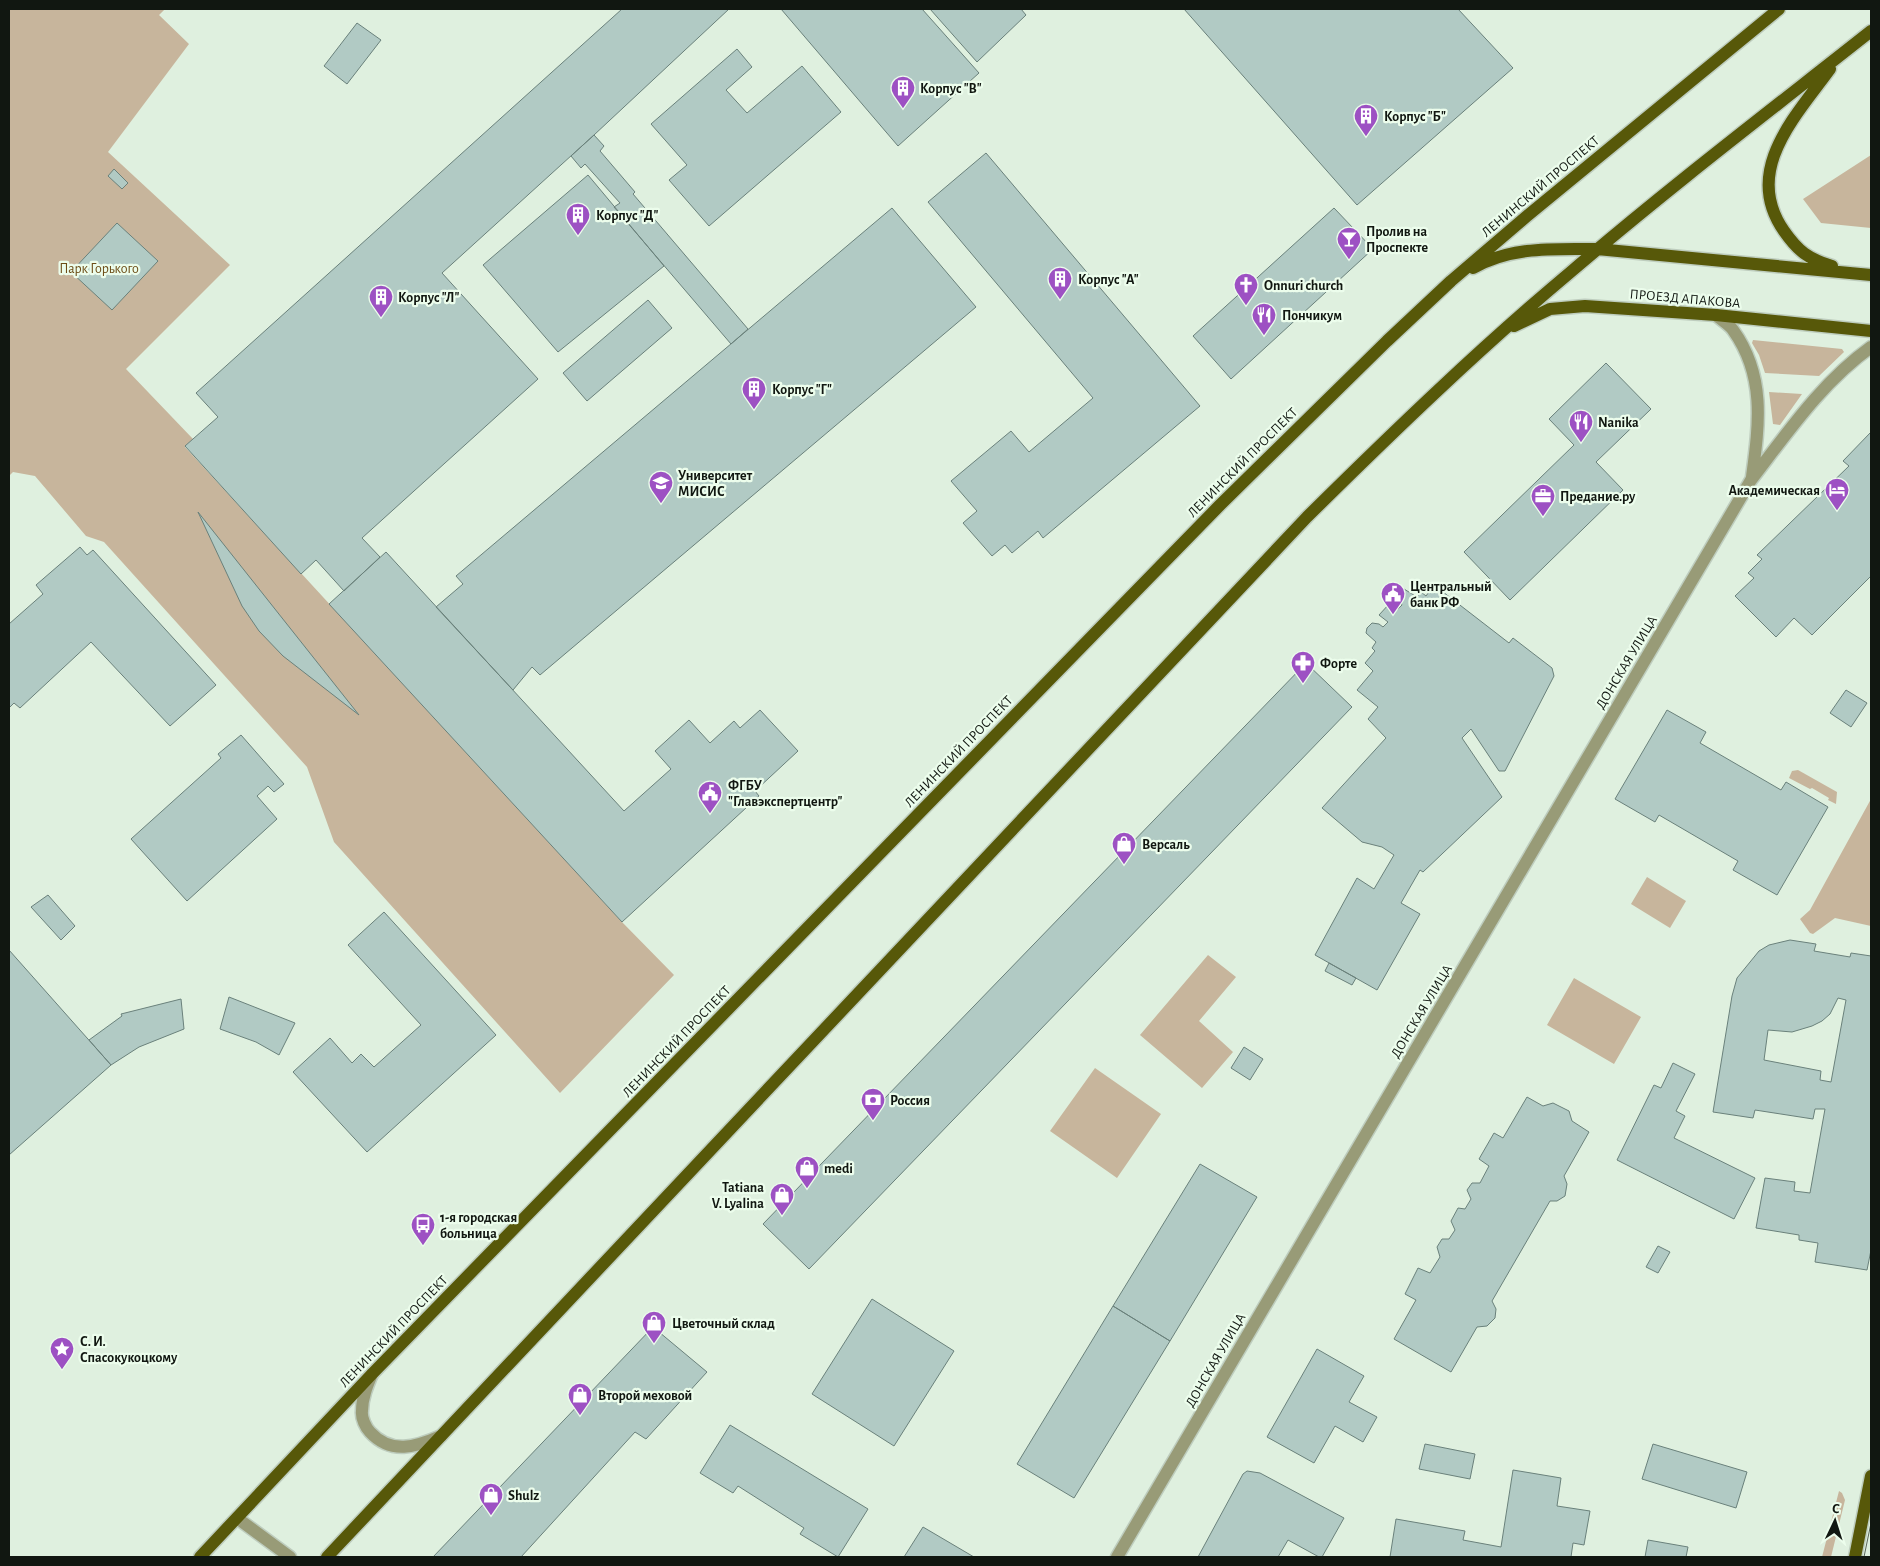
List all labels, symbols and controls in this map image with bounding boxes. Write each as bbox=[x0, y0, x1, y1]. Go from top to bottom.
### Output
building icon: Корпус "В" bbox=[890, 75, 916, 109]
place label: Корпус "В" bbox=[920, 82, 982, 96]
building icon: Корпус "Б" bbox=[1353, 103, 1379, 137]
place label: Корпус "Б" bbox=[1384, 110, 1446, 124]
street label: ЛЕНИНСКИЙ ПРОСПЕКТ bbox=[1479, 133, 1602, 240]
building icon: Корпус "Д" bbox=[565, 202, 591, 236]
place label: Корпус "Д" bbox=[596, 209, 658, 223]
place label: Пролив на Проспекте bbox=[1366, 225, 1429, 255]
bar icon: Пролив на Проспекте bbox=[1336, 226, 1362, 260]
park label: Парк Горького bbox=[59, 262, 139, 276]
building icon: Корпус "А" bbox=[1047, 266, 1073, 300]
church icon: Onnuri church bbox=[1233, 272, 1259, 306]
place label: Корпус "А" bbox=[1078, 273, 1139, 287]
place label: Onnuri church bbox=[1264, 279, 1343, 293]
building icon: Корпус "Л" bbox=[368, 284, 394, 318]
street label: ПРОЕЗД АПАКОВА bbox=[1629, 287, 1741, 311]
place label: Корпус "Л" bbox=[398, 291, 460, 305]
restaurant icon: Пончикум bbox=[1251, 302, 1277, 336]
place label: Пончикум bbox=[1282, 309, 1342, 323]
building icon: Корпус "Г" bbox=[741, 376, 767, 410]
place label: Корпус "Г" bbox=[772, 383, 832, 397]
street label: ЛЕНИНСКИЙ ПРОСПЕКТ bbox=[1184, 404, 1301, 520]
restaurant icon: Nanika bbox=[1568, 409, 1594, 443]
place label: Nanika bbox=[1598, 416, 1639, 430]
place label: Университет МИСИС bbox=[678, 469, 753, 499]
school or university icon: Университет МИСИС bbox=[648, 470, 674, 504]
hotel icon: Академическая bbox=[1824, 477, 1850, 511]
office icon: Предание.ру bbox=[1530, 483, 1556, 517]
place label: Академическая bbox=[1728, 484, 1820, 498]
place label: Предание.ру bbox=[1560, 490, 1636, 504]
place label: Центральный банк РФ bbox=[1410, 580, 1492, 610]
public building icon: Центральный банк РФ bbox=[1380, 581, 1406, 615]
street label: ДОНСКАЯ УЛИЦА bbox=[1594, 613, 1660, 712]
pharmacy icon: Форте bbox=[1290, 650, 1316, 684]
place label: Форте bbox=[1320, 657, 1357, 671]
street label: ЛЕНИНСКИЙ ПРОСПЕКТ bbox=[901, 692, 1016, 810]
place label: ФГБУ "Главэкспертцентр" bbox=[728, 779, 843, 809]
public building icon: ФГБУ "Главэкспертцентр" bbox=[697, 780, 723, 814]
shop icon: Версаль bbox=[1111, 831, 1137, 865]
place label: Версаль bbox=[1142, 838, 1190, 852]
street label: ДОНСКАЯ УЛИЦА bbox=[1389, 962, 1455, 1061]
street label: ЛЕНИНСКИЙ ПРОСПЕКТ bbox=[619, 982, 734, 1100]
bank icon: Россия bbox=[860, 1087, 886, 1121]
place label: Россия bbox=[890, 1094, 930, 1108]
shop icon: medi bbox=[794, 1155, 820, 1189]
place label: medi bbox=[824, 1162, 853, 1176]
place label: Tatiana V. Lyalina bbox=[712, 1181, 764, 1211]
shop icon: Tatiana V. Lyalina bbox=[769, 1182, 795, 1216]
place label: 1-я городская больница bbox=[440, 1211, 517, 1241]
bus stop icon: 1-я городская больница bbox=[410, 1212, 436, 1246]
street label: ЛЕНИНСКИЙ ПРОСПЕКТ bbox=[336, 1272, 451, 1390]
shop icon: Цветочный склад bbox=[641, 1310, 667, 1344]
street label: ДОНСКАЯ УЛИЦА bbox=[1183, 1311, 1248, 1410]
place label: Цветочный склад bbox=[672, 1317, 775, 1331]
place label: С. И. Спасокукоцкому bbox=[80, 1335, 178, 1365]
place icon: С. И. Спасокукоцкому bbox=[49, 1336, 75, 1370]
shop icon: Второй меховой bbox=[567, 1382, 593, 1416]
place label: Второй меховой bbox=[598, 1389, 692, 1403]
shop icon: Shulz bbox=[478, 1482, 504, 1516]
place label: Shulz bbox=[508, 1489, 539, 1503]
north arrow bbox=[1810, 1496, 1860, 1546]
text: С bbox=[1831, 1502, 1840, 1516]

